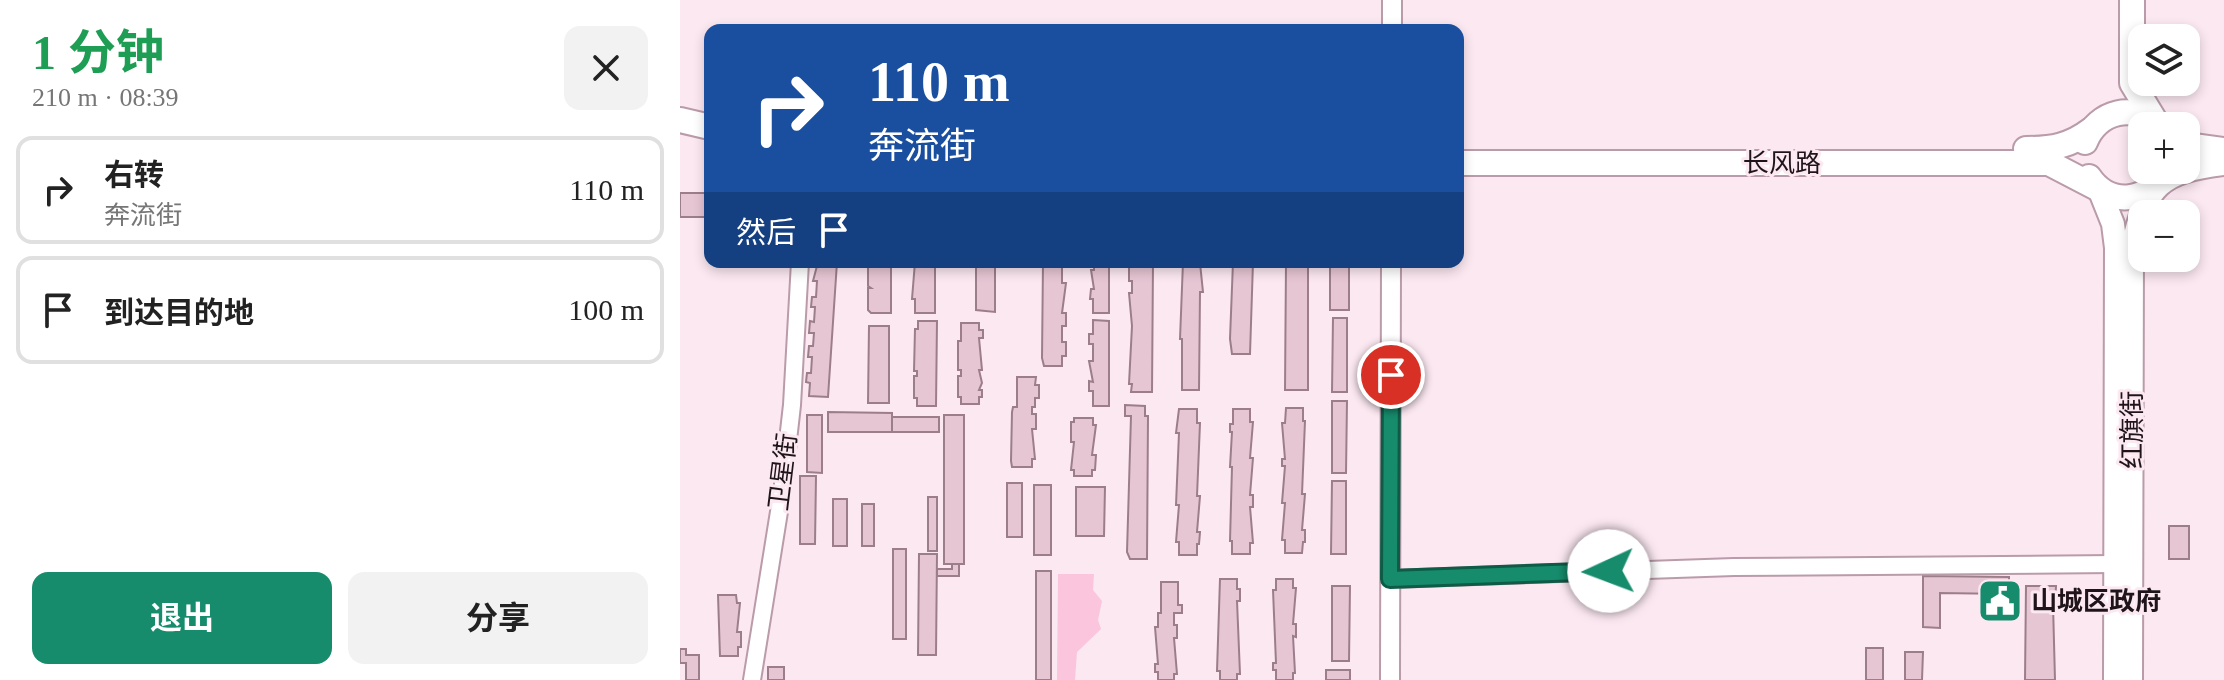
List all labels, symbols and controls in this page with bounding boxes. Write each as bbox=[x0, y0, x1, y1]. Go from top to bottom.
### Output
map controls bbox=[2128, 24, 2200, 272]
button: layers bbox=[2128, 24, 2200, 96]
text: 1 分钟 bbox=[32, 26, 164, 79]
button: close bbox=[564, 26, 648, 110]
text: 110 m bbox=[868, 51, 1010, 113]
icon: right bbox=[736, 56, 840, 160]
text: 210 m · 08:39 bbox=[32, 83, 179, 112]
button: + bbox=[2128, 112, 2200, 184]
text: 奔流街 bbox=[868, 126, 976, 166]
street label: 长风路 bbox=[1743, 149, 1821, 178]
text: 右转 bbox=[104, 158, 164, 191]
icon: right bbox=[36, 168, 80, 212]
text: 110 m bbox=[569, 173, 644, 206]
button: − bbox=[2128, 200, 2200, 272]
text: 奔流街 bbox=[104, 201, 182, 230]
icon: arrive bbox=[812, 208, 856, 252]
text: 然后 bbox=[736, 216, 796, 249]
icon: arrive bbox=[36, 288, 80, 332]
text: 100 m bbox=[568, 293, 644, 326]
text: 到达目的地 bbox=[104, 296, 254, 329]
pin bbox=[1357, 341, 1425, 409]
icon: arrive bbox=[1369, 353, 1413, 397]
street label: 红旗街 bbox=[2118, 391, 2147, 469]
street label: 卫星街 bbox=[764, 432, 802, 512]
position arrow bbox=[1567, 529, 1651, 613]
button: 退出 bbox=[32, 572, 332, 664]
button: 分享 bbox=[348, 572, 648, 664]
public building icon: 山城区政府 bbox=[1976, 577, 2024, 625]
place label: 山城区政府 bbox=[2031, 587, 2161, 616]

